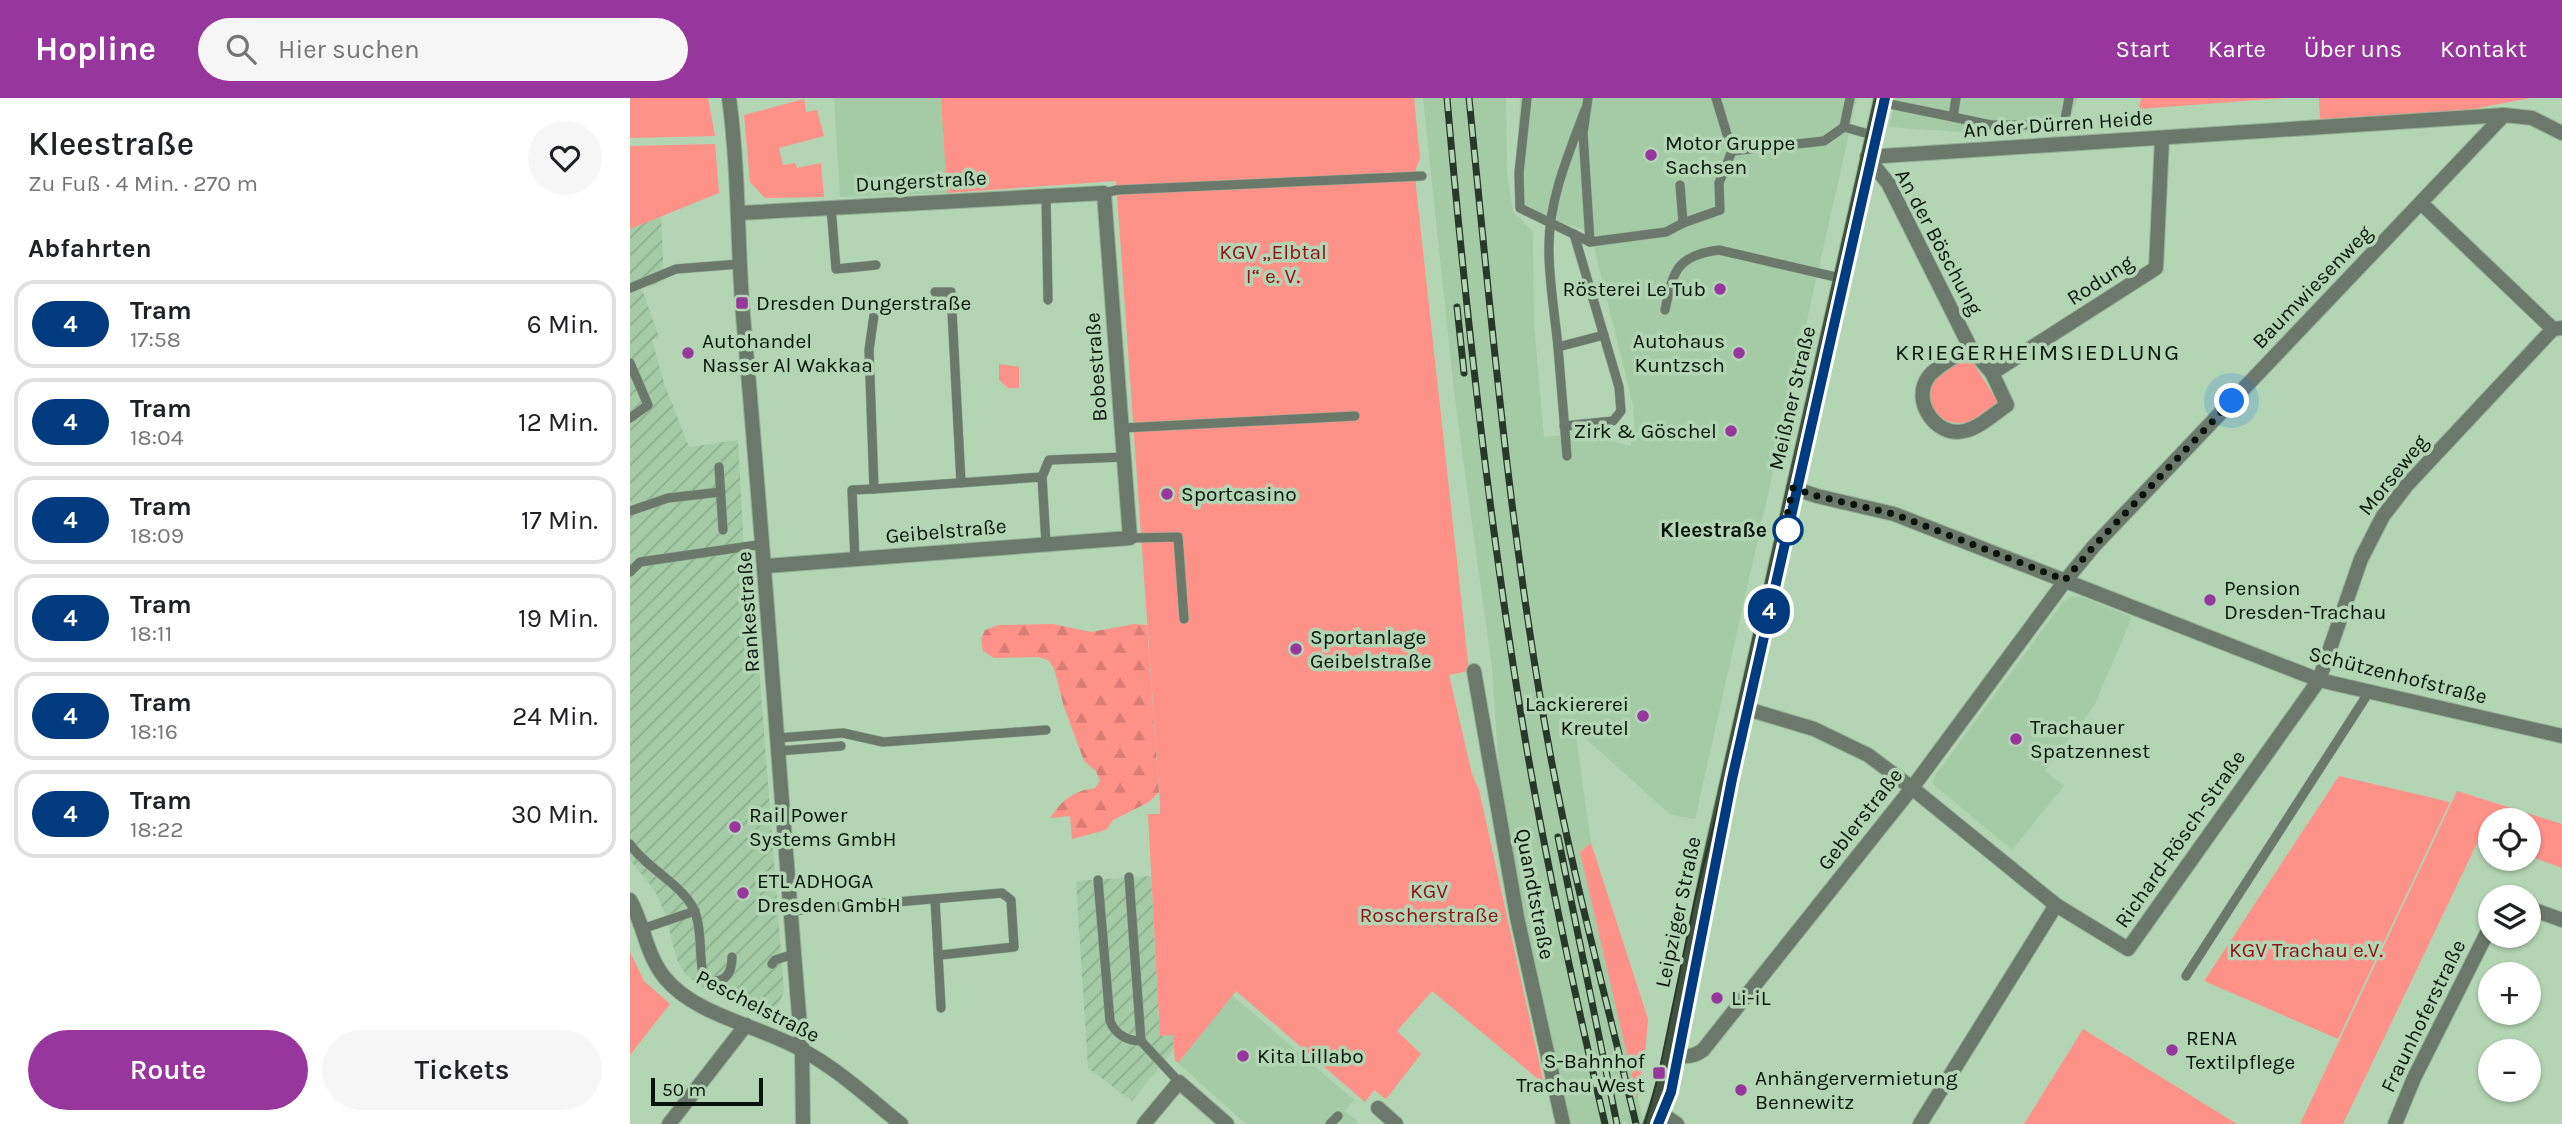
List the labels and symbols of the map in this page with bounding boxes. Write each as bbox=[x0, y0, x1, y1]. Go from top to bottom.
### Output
street label: An der Dürren Heide bbox=[1962, 105, 2154, 143]
place label: Motor Gruppe Sachsen bbox=[1665, 131, 1795, 179]
marker: Motor Gruppe Sachsen bbox=[1643, 147, 1659, 163]
street label: An der Böschung bbox=[1890, 165, 1988, 319]
street label: Dungerstraße bbox=[855, 166, 987, 196]
street label: Baumwiesenweg bbox=[2247, 220, 2377, 353]
park label: KGV „Elbtal I“ e. V. bbox=[1219, 240, 1327, 288]
street label: Rodung bbox=[2062, 250, 2138, 310]
place label: Rösterei Le Tub bbox=[1563, 277, 1706, 301]
marker: Rösterei Le Tub bbox=[1712, 281, 1728, 297]
place label: Dresden Dungerstraße bbox=[756, 291, 971, 315]
marker: Dresden Dungerstraße bbox=[734, 295, 750, 311]
street label: Bobestraße bbox=[1080, 312, 1112, 422]
street label: Meißner Straße bbox=[1764, 324, 1820, 472]
place label: Autohandel Nasser Al Wakkaa bbox=[702, 329, 873, 377]
place label: Autohaus Kuntzsch bbox=[1633, 329, 1725, 377]
district label: KRIEGERHEIMSIEDLUNG bbox=[1895, 339, 2181, 366]
marker: Autohandel Nasser Al Wakkaa bbox=[680, 345, 696, 361]
marker: Autohaus Kuntzsch bbox=[1731, 345, 1747, 361]
your location bbox=[2214, 383, 2249, 418]
place label: Zirk & Göschel bbox=[1574, 419, 1717, 443]
marker: Zirk & Göschel bbox=[1723, 423, 1739, 439]
street label: Morseweg bbox=[2353, 430, 2433, 520]
place label: Sportcasino bbox=[1181, 482, 1297, 506]
marker: Sportcasino bbox=[1159, 486, 1175, 502]
street label: Geibelstraße bbox=[884, 514, 1008, 548]
marker: Kleestraße bbox=[1773, 515, 1803, 545]
place label: Kleestraße bbox=[1660, 518, 1767, 542]
street label: Rankestraße bbox=[732, 551, 764, 673]
place label: Pension Dresden-Trachau bbox=[2224, 576, 2386, 624]
line badge: 4 bbox=[1746, 588, 1792, 634]
marker: Pension Dresden-Trachau bbox=[2202, 592, 2218, 608]
place label: Sportanlage Geibelstraße bbox=[1310, 625, 1431, 673]
marker: Sportanlage Geibelstraße bbox=[1288, 641, 1304, 657]
street label: Schützenhofstraße bbox=[2306, 641, 2490, 709]
place label: Lackiererei Kreutel bbox=[1525, 692, 1629, 740]
marker: Lackiererei Kreutel bbox=[1635, 708, 1651, 724]
place label: Trachauer Spatzennest bbox=[2030, 715, 2150, 763]
marker: Trachauer Spatzennest bbox=[2008, 731, 2024, 747]
street label: Richard-Rösch-Straße bbox=[2110, 746, 2250, 932]
street label: Geblerstraße bbox=[1813, 763, 1907, 875]
place label: Rail Power Systems GmbH bbox=[749, 803, 897, 851]
marker: Rail Power Systems GmbH bbox=[727, 819, 743, 835]
street label: Quandtstraße bbox=[1511, 827, 1559, 961]
street label: Leipziger Straße bbox=[1650, 834, 1706, 990]
place label: ETL ADHOGA Dresden GmbH bbox=[757, 869, 901, 917]
park label: KGV Roscherstraße bbox=[1359, 879, 1499, 927]
marker: ETL ADHOGA Dresden GmbH bbox=[735, 885, 751, 901]
street label: Fraunhoferstraße bbox=[2376, 936, 2470, 1096]
park label: KGV Trachau e.V. bbox=[2229, 938, 2383, 962]
street label: Peschelstraße bbox=[692, 965, 824, 1047]
place label: Li-iL bbox=[1731, 986, 1771, 1010]
marker: Li-iL bbox=[1709, 990, 1725, 1006]
place label: RENA Textilpflege bbox=[2186, 1026, 2295, 1074]
marker: RENA Textilpflege bbox=[2164, 1042, 2180, 1058]
place label: Kita Lillabo bbox=[1257, 1044, 1364, 1068]
marker: Kita Lillabo bbox=[1235, 1048, 1251, 1064]
place label: S-Bahnhof Trachau West bbox=[1516, 1049, 1646, 1097]
marker: S-Bahnhof Trachau West bbox=[1651, 1065, 1667, 1081]
place label: Anhängervermietung Bennewitz bbox=[1755, 1066, 1958, 1114]
scale bar bbox=[651, 1075, 763, 1107]
marker: Anhängervermietung Bennewitz bbox=[1733, 1082, 1749, 1098]

